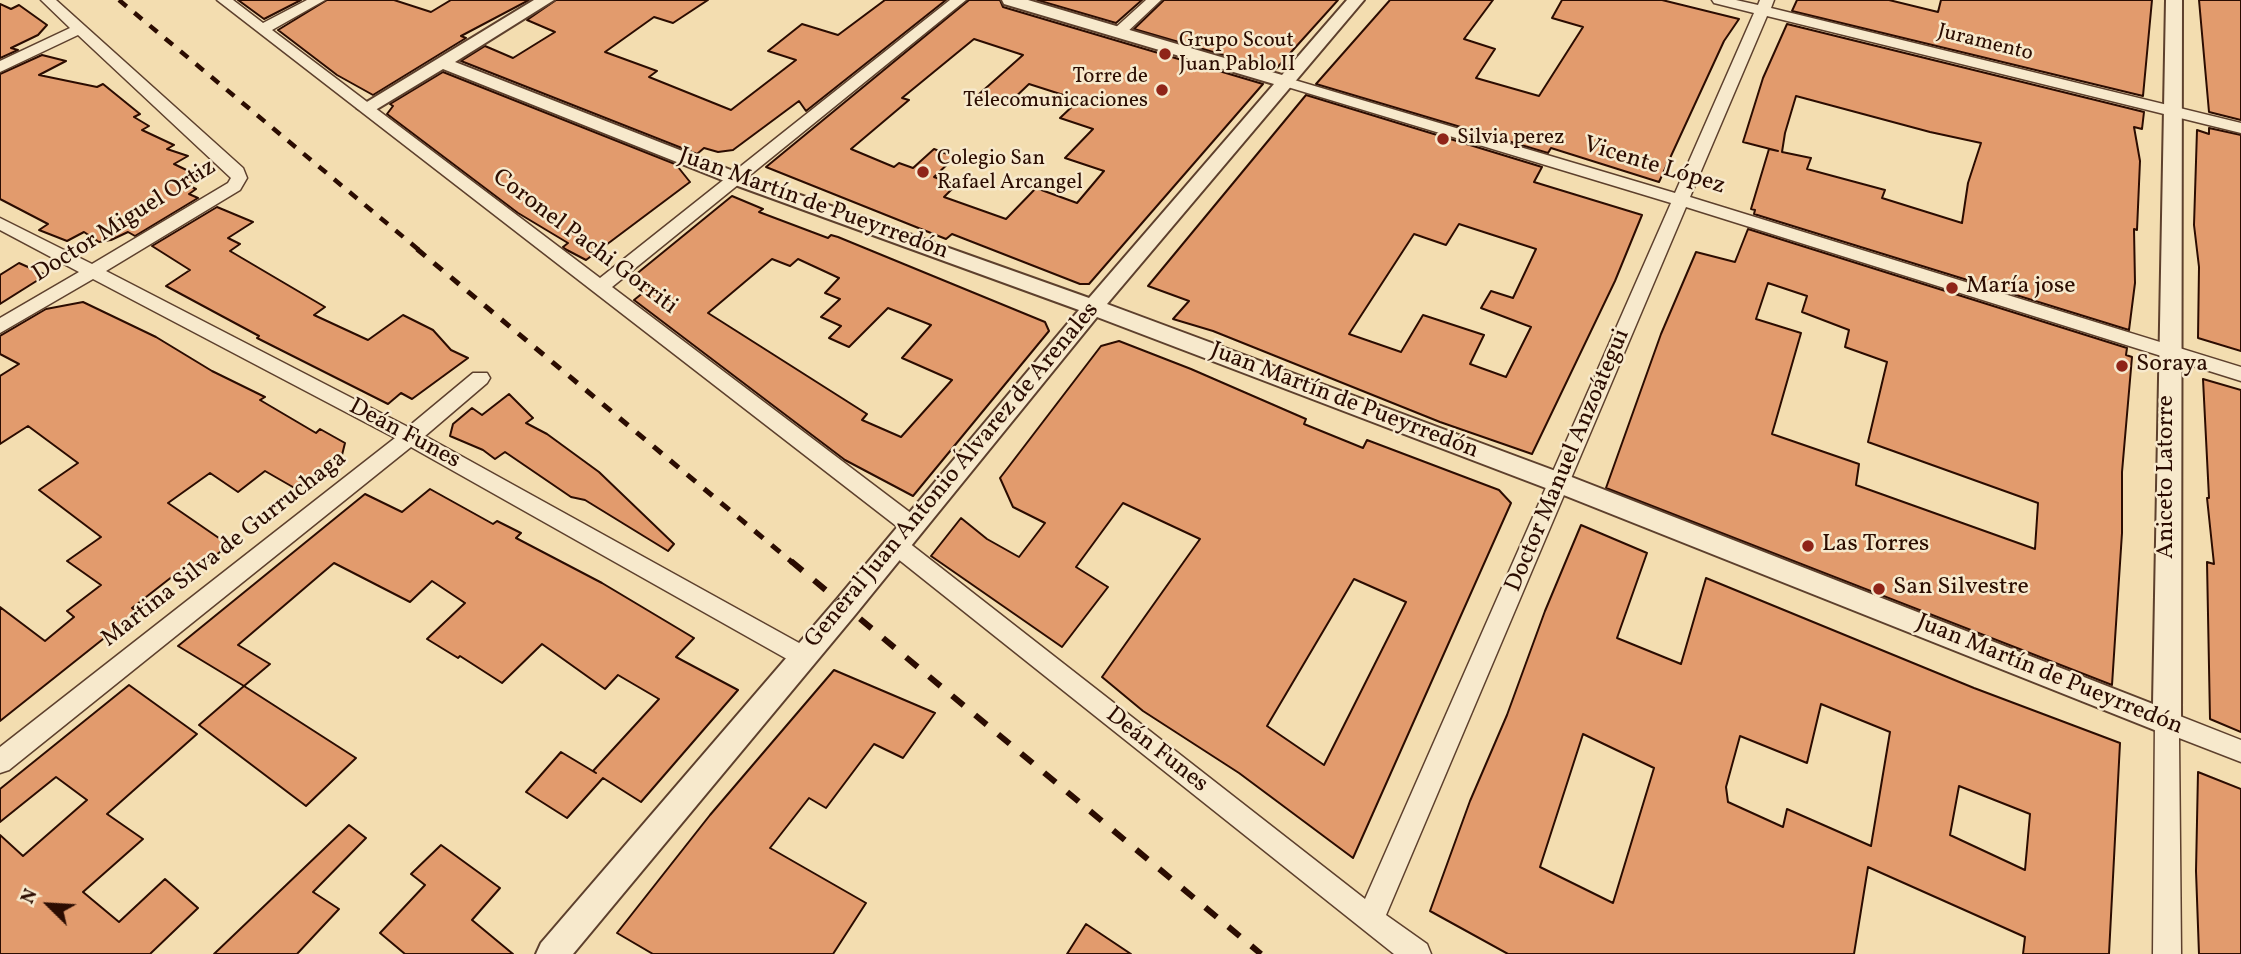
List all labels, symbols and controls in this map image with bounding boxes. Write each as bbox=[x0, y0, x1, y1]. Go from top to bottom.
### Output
street label: Juramento bbox=[1935, 20, 2035, 68]
place label: Grupo Scout Juan Pablo II bbox=[1179, 29, 1295, 79]
marker: Grupo Scout Juan Pablo II bbox=[1157, 46, 1173, 62]
place label: Torre de Telecomunicaciones bbox=[963, 65, 1148, 115]
marker: Torre de Telecomunicaciones bbox=[1154, 82, 1170, 98]
place label: Silvia perez bbox=[1457, 126, 1565, 152]
marker: Silvia perez bbox=[1435, 131, 1451, 147]
street label: Vicente López bbox=[1580, 132, 1728, 202]
street label: Juan Martín de Pueyrredón bbox=[674, 143, 952, 267]
place label: Colegio San Rafael Arcangel bbox=[937, 147, 1083, 197]
street label: Doctor Miguel Ortiz bbox=[28, 154, 222, 290]
street label: Coronel Pachi Gorriti bbox=[486, 164, 682, 322]
marker: Colegio San Rafael Arcangel bbox=[915, 164, 931, 180]
place label: María jose bbox=[1966, 274, 2076, 302]
marker: María jose bbox=[1944, 280, 1960, 296]
street label: General Juan Antonio Álvarez de Arenales bbox=[800, 297, 1106, 655]
street label: Doctor Manuel Anzoátegui bbox=[1501, 325, 1637, 597]
street label: Juan Martín de Pueyrredón bbox=[1206, 337, 1482, 467]
place label: Soraya bbox=[2136, 352, 2208, 380]
marker: Soraya bbox=[2114, 358, 2130, 374]
street label: Deán Funes bbox=[343, 394, 465, 476]
street label: Aniceto Latorre bbox=[2154, 395, 2182, 559]
street label: Martina Silva de Gurruchaga bbox=[97, 445, 353, 655]
place label: Las Torres bbox=[1822, 532, 1929, 560]
marker: Las Torres bbox=[1800, 538, 1816, 554]
place label: San Silvestre bbox=[1893, 575, 2029, 603]
marker: San Silvestre bbox=[1871, 581, 1887, 597]
street label: Juan Martín de Pueyrredón bbox=[1911, 609, 2187, 743]
street label: Deán Funes bbox=[1099, 702, 1213, 800]
north arrow bbox=[14, 870, 84, 940]
text: N bbox=[15, 885, 44, 908]

